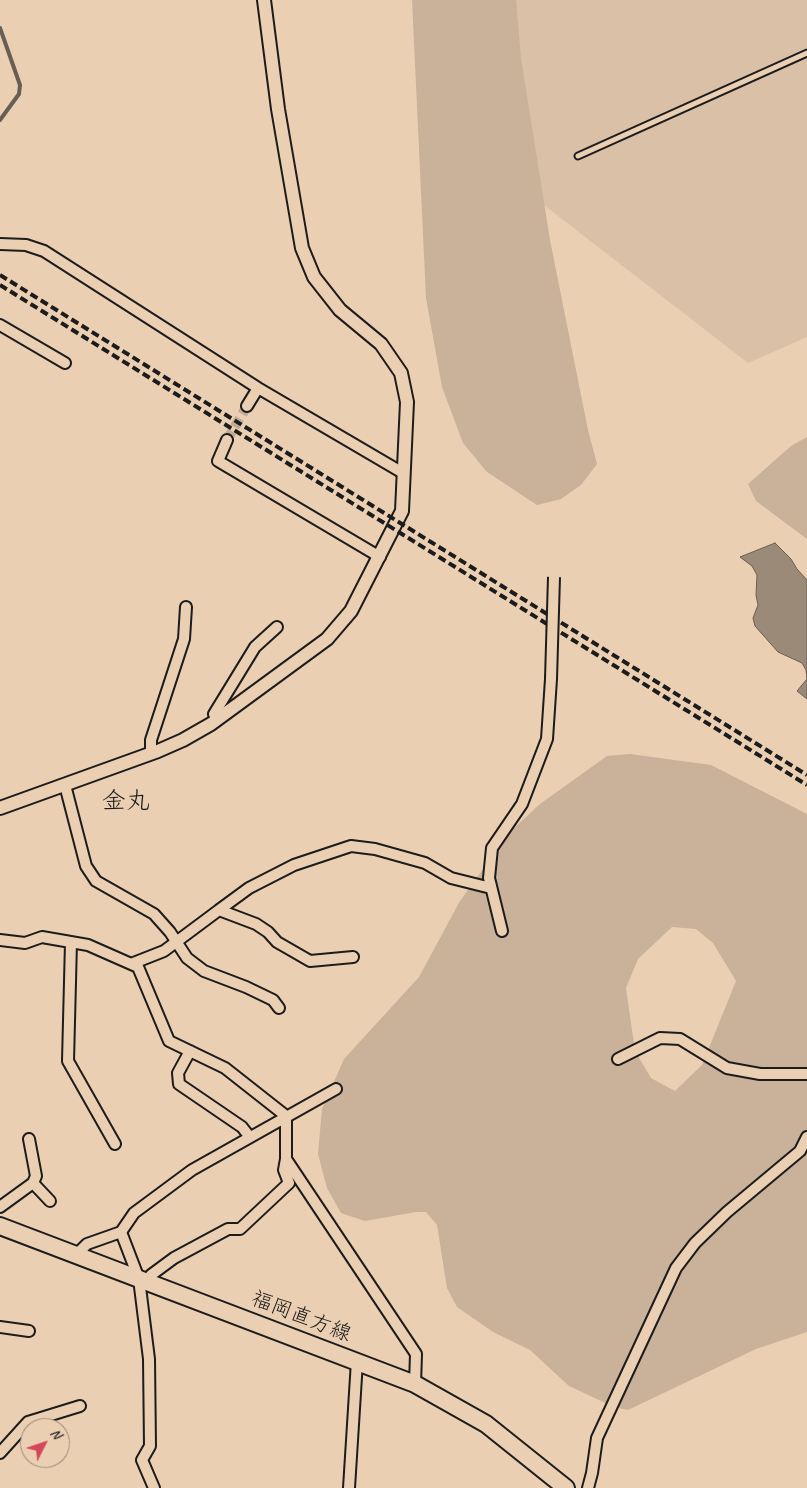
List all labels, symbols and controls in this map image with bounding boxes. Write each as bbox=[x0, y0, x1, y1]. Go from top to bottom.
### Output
district label: 金丸 bbox=[102, 788, 150, 816]
street label: 福岡直方線 bbox=[247, 1286, 355, 1348]
north arrow bbox=[20, 1418, 70, 1468]
text: N bbox=[47, 1425, 65, 1442]

